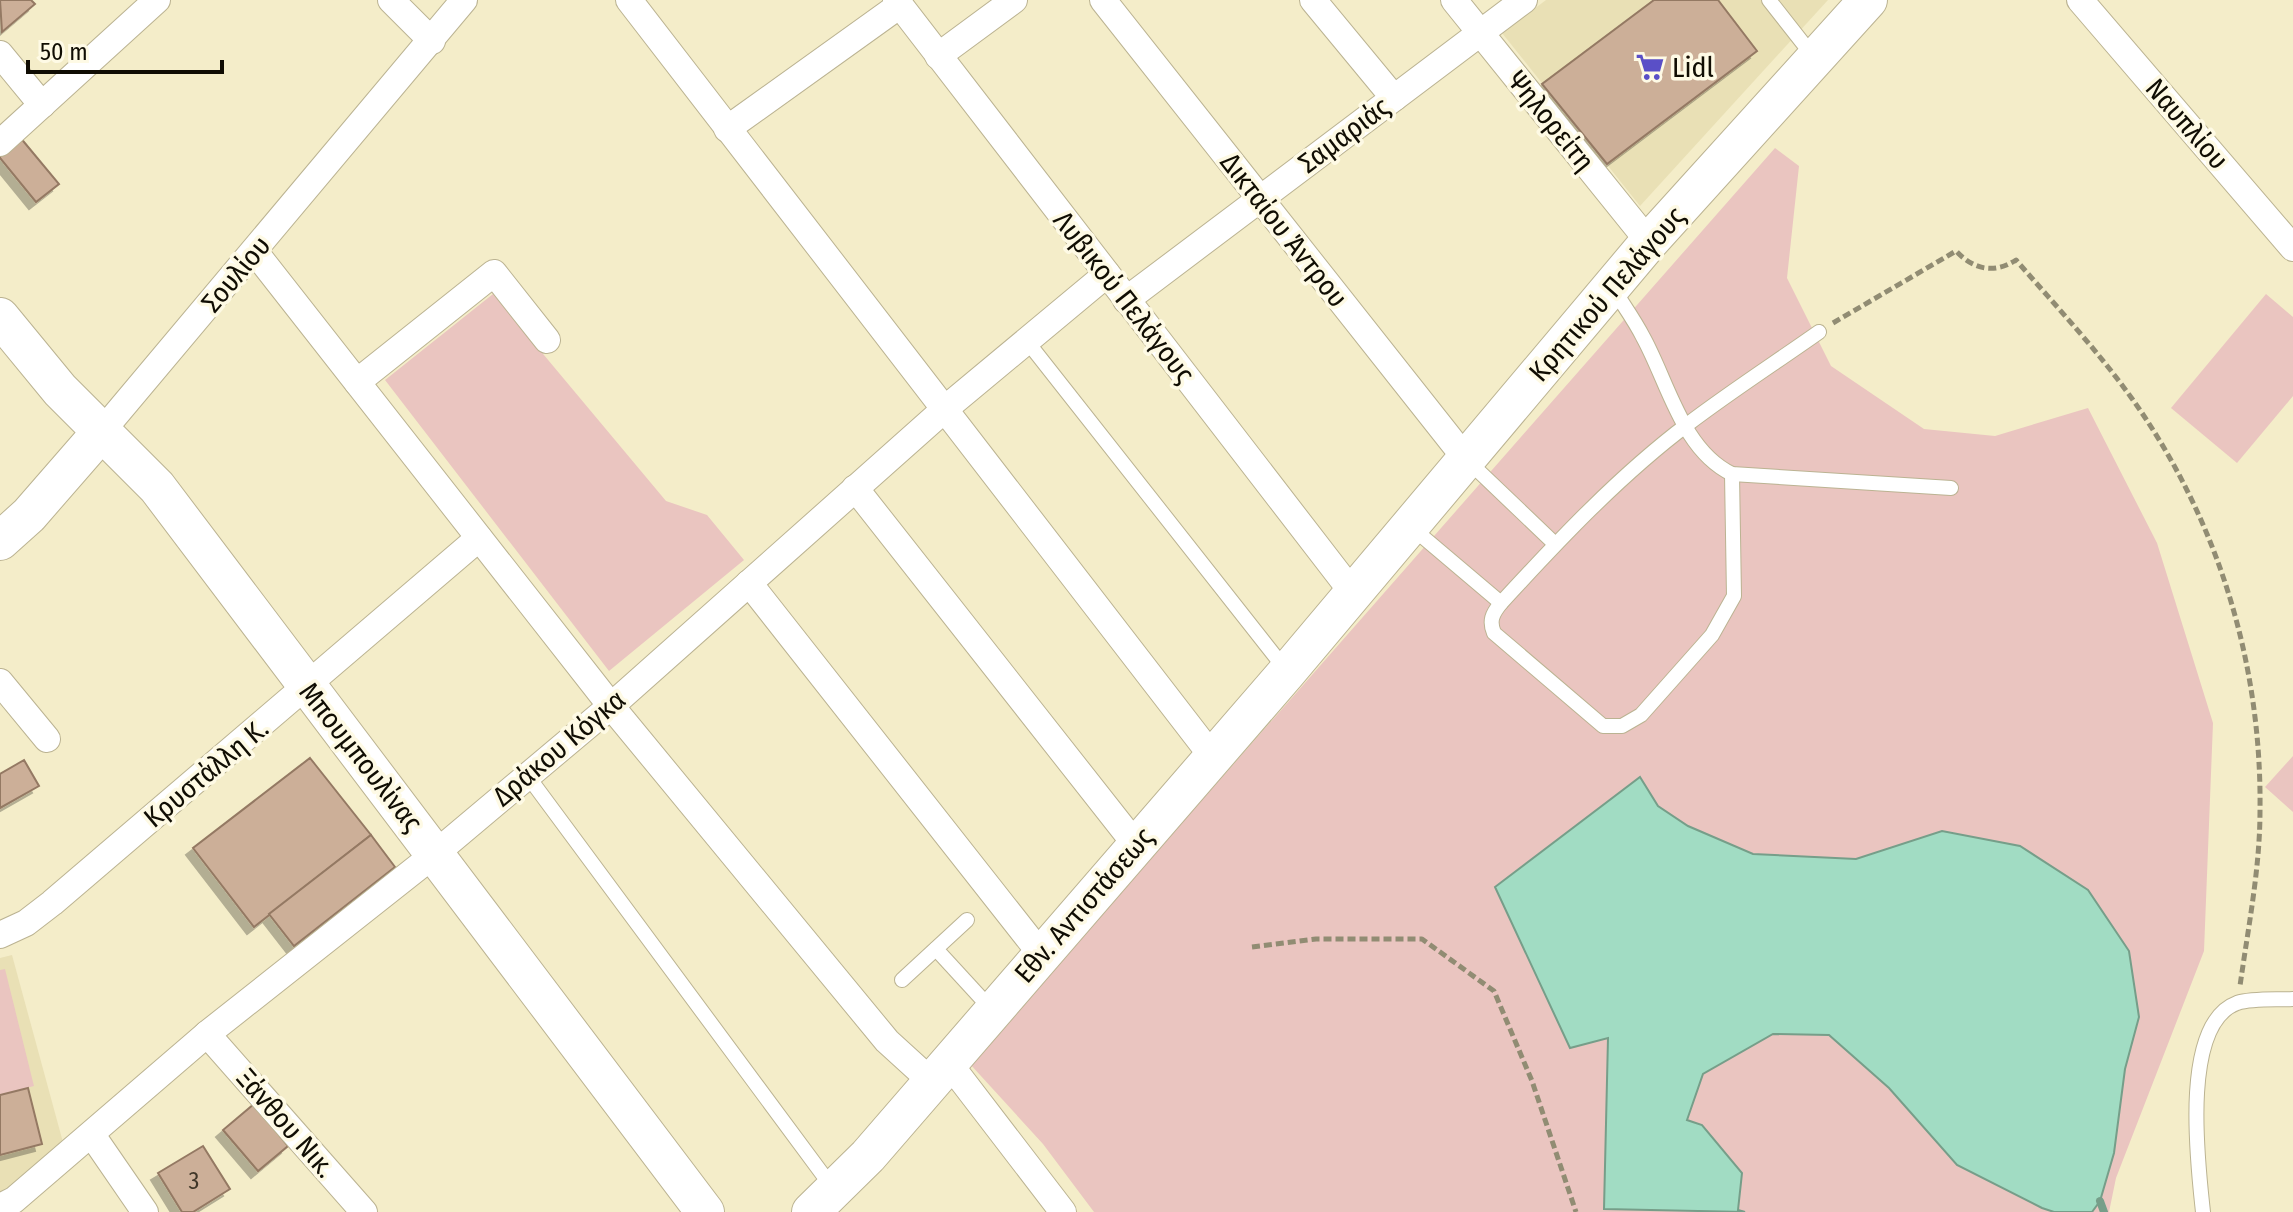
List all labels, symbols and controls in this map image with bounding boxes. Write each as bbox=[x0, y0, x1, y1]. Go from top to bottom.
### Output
scale bar bbox=[28, 24, 222, 74]
text: 50 m bbox=[40, 38, 88, 66]
place label: Lidl bbox=[1672, 51, 1714, 84]
supermarket icon: Lidl bbox=[1635, 52, 1665, 82]
street label: Ψηλορείτη bbox=[1501, 64, 1601, 178]
street label: Ναυπλίου bbox=[2139, 72, 2235, 176]
street label: Σαμαριάς bbox=[1292, 90, 1396, 180]
street label: Δικταίου Άντρου bbox=[1214, 146, 1354, 314]
street label: Κρητικού Πελάγους bbox=[1522, 200, 1692, 388]
street label: Λυβικού Πελάγους bbox=[1047, 204, 1202, 390]
street label: Σουλίου bbox=[195, 229, 277, 319]
street label: Μπουμπουλίνας bbox=[293, 676, 430, 838]
street label: Δράκου Κόγκα bbox=[486, 683, 632, 813]
street label: Κρυστάλλη Κ. bbox=[137, 712, 275, 834]
street label: Εθν. Αντιστάσεως bbox=[1008, 821, 1160, 989]
street label: Ξάνθου Νικ. bbox=[230, 1062, 342, 1184]
house number: 3 bbox=[189, 1167, 199, 1195]

